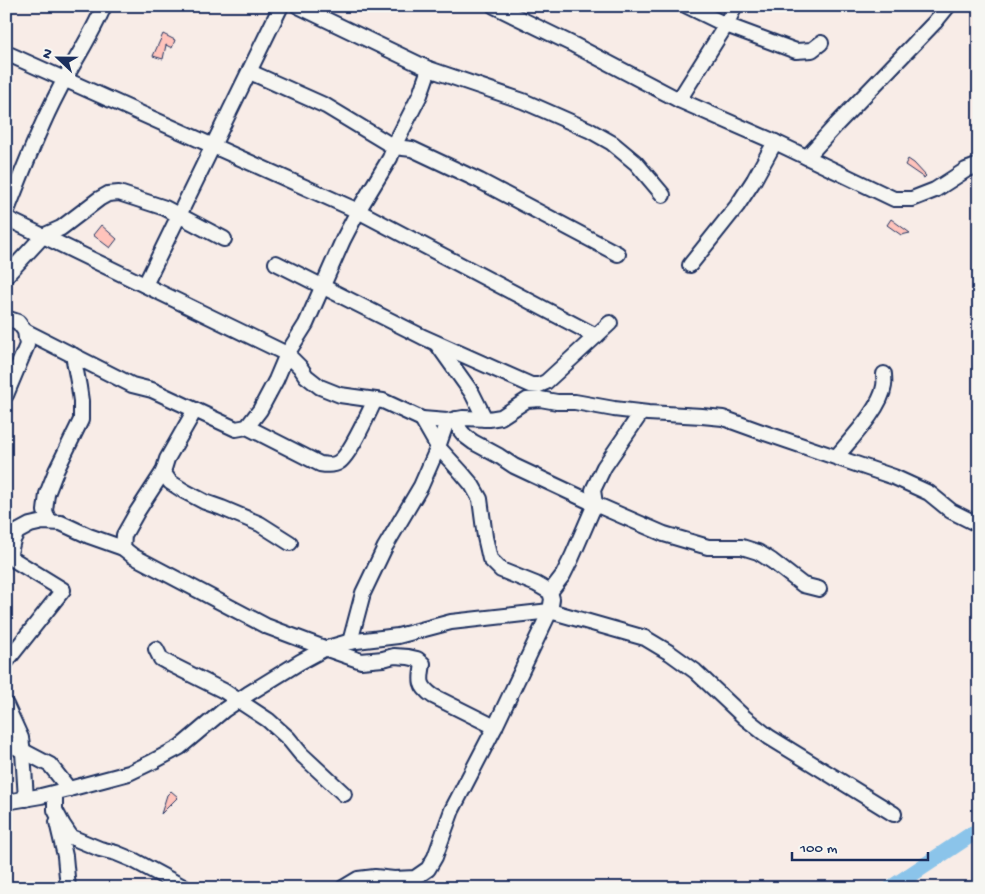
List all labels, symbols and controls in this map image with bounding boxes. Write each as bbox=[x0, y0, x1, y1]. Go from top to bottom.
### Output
north arrow bbox=[32, 32, 82, 82]
text: N bbox=[39, 47, 58, 61]
scale bar bbox=[792, 829, 929, 861]
text: 100 m bbox=[799, 840, 838, 858]

